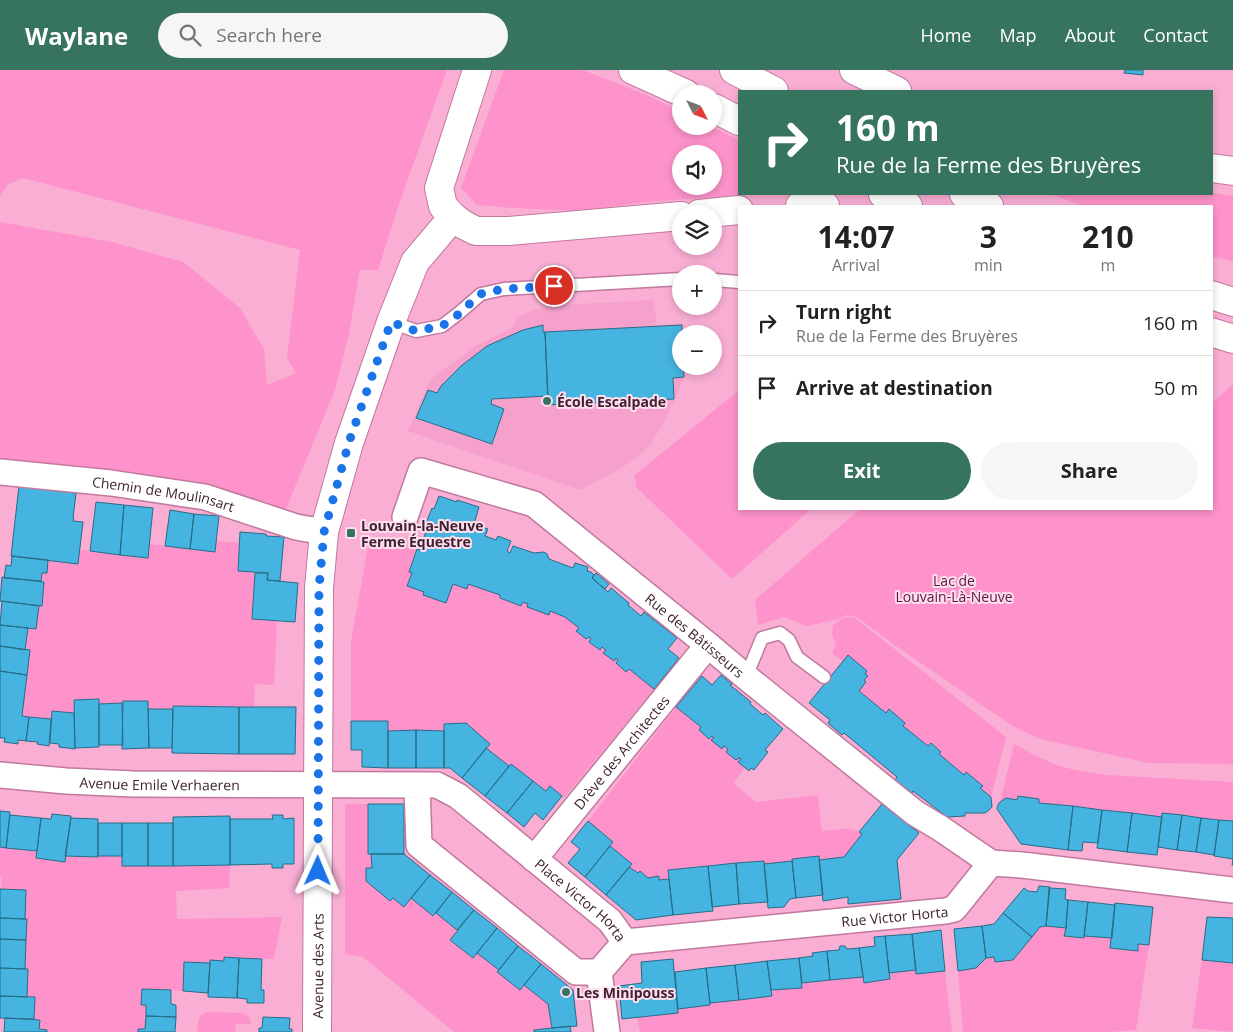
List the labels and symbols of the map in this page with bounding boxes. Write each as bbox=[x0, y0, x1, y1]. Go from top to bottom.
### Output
north arrow bbox=[672, 85, 722, 135]
pin bbox=[533, 265, 575, 307]
place label: École Escalpade bbox=[557, 392, 666, 411]
marker: École Escalpade bbox=[541, 395, 553, 407]
street label: Chemin de Moulinsart bbox=[91, 472, 237, 516]
place label: Louvain-la-Neuve Ferme Équestre bbox=[361, 516, 484, 551]
marker: Louvain-la-Neuve Ferme Équestre bbox=[345, 527, 357, 539]
park label: Lac de Louvain-Là-Neuve bbox=[895, 571, 1013, 606]
street label: Rue des Bâtisseurs bbox=[641, 589, 749, 682]
street label: Drève des Architectes bbox=[569, 691, 673, 813]
street label: Avenue Emile Verhaeren bbox=[79, 772, 240, 794]
position arrow bbox=[291, 844, 343, 896]
street label: Place Victor Horta bbox=[531, 854, 631, 945]
street label: Rue Victor Horta bbox=[840, 901, 949, 931]
street label: Avenue des Arts bbox=[308, 913, 327, 1019]
place label: Les Minipouss bbox=[576, 983, 674, 1002]
marker: Les Minipouss bbox=[560, 986, 572, 998]

